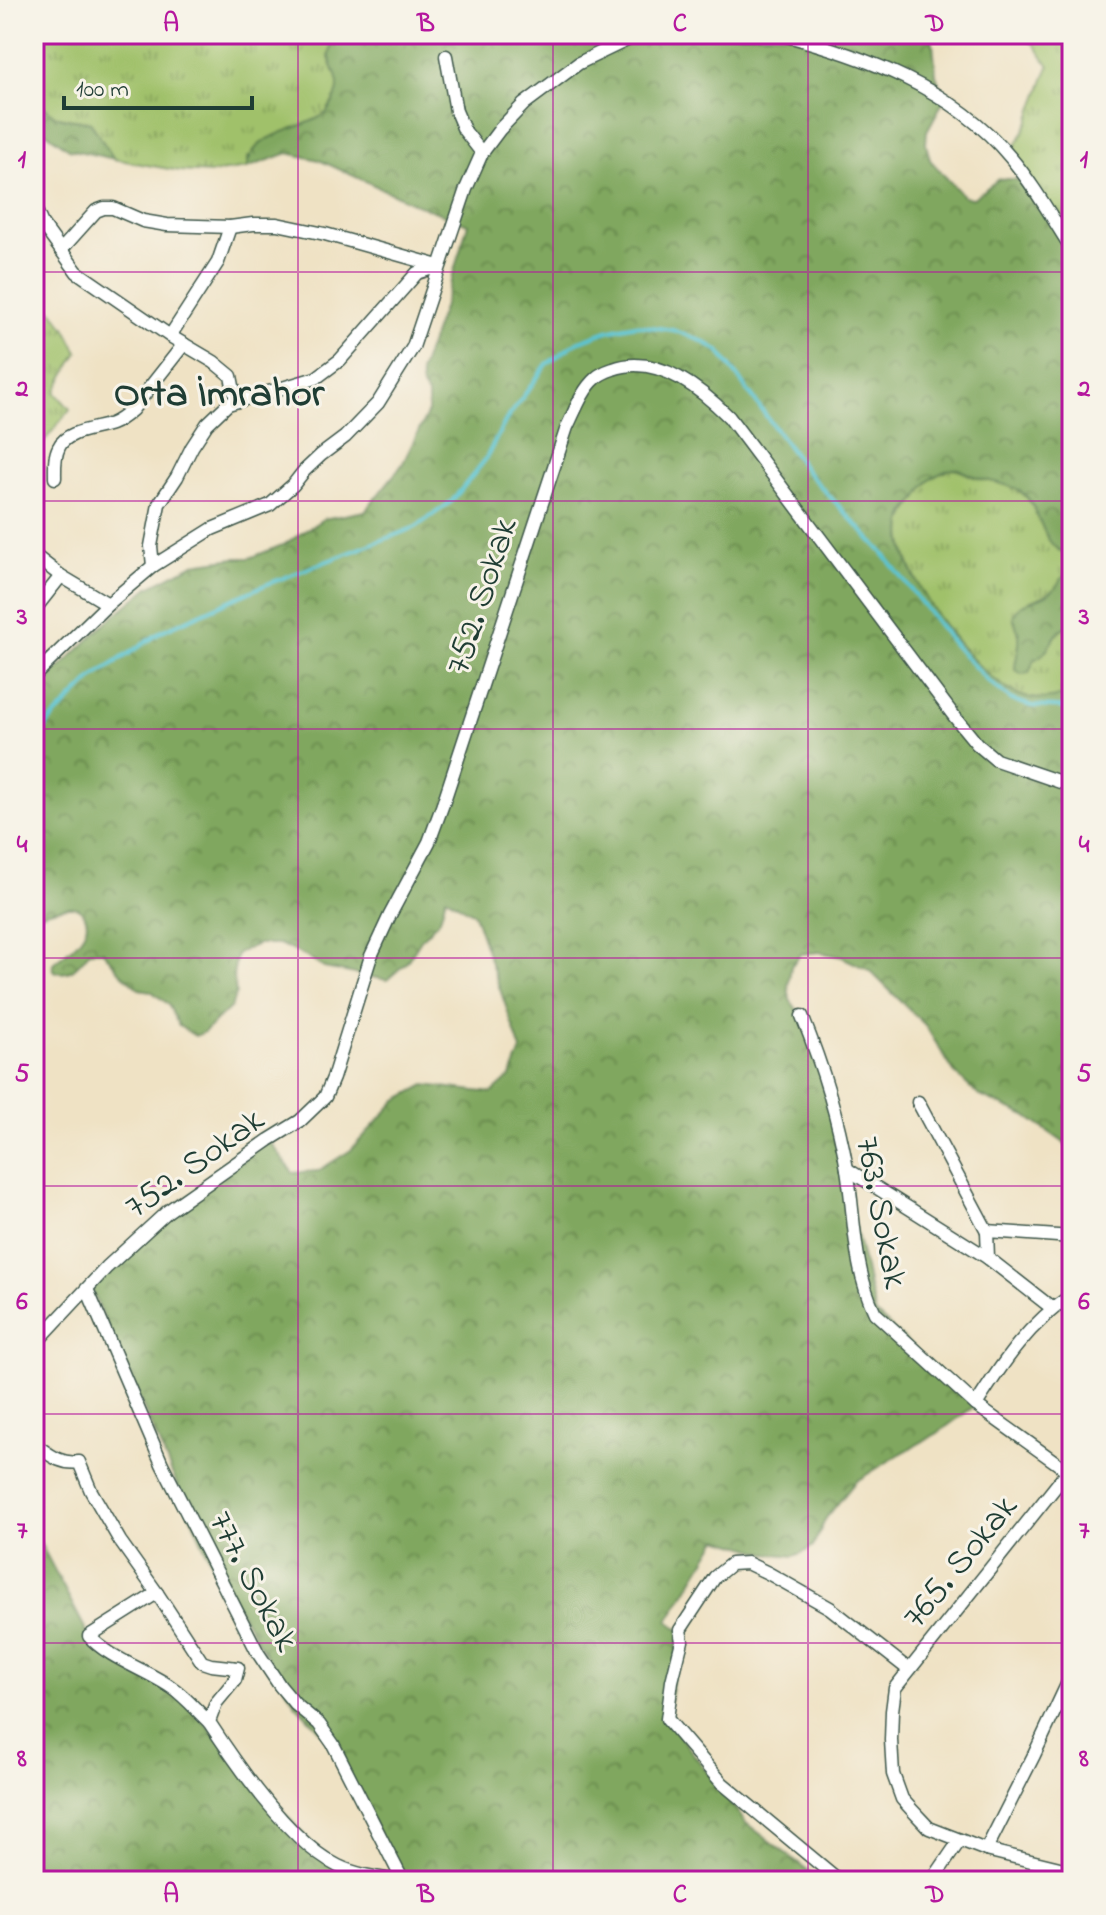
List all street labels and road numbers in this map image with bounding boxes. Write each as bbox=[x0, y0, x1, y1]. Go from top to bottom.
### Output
street label: 752. Sokak bbox=[433, 511, 533, 681]
street label: 752. Sokak bbox=[115, 1096, 277, 1234]
street label: 763. Sokak bbox=[839, 1132, 920, 1294]
street label: 765. Sokak bbox=[891, 1484, 1032, 1641]
street label: 777. Sokak bbox=[193, 1502, 311, 1662]

